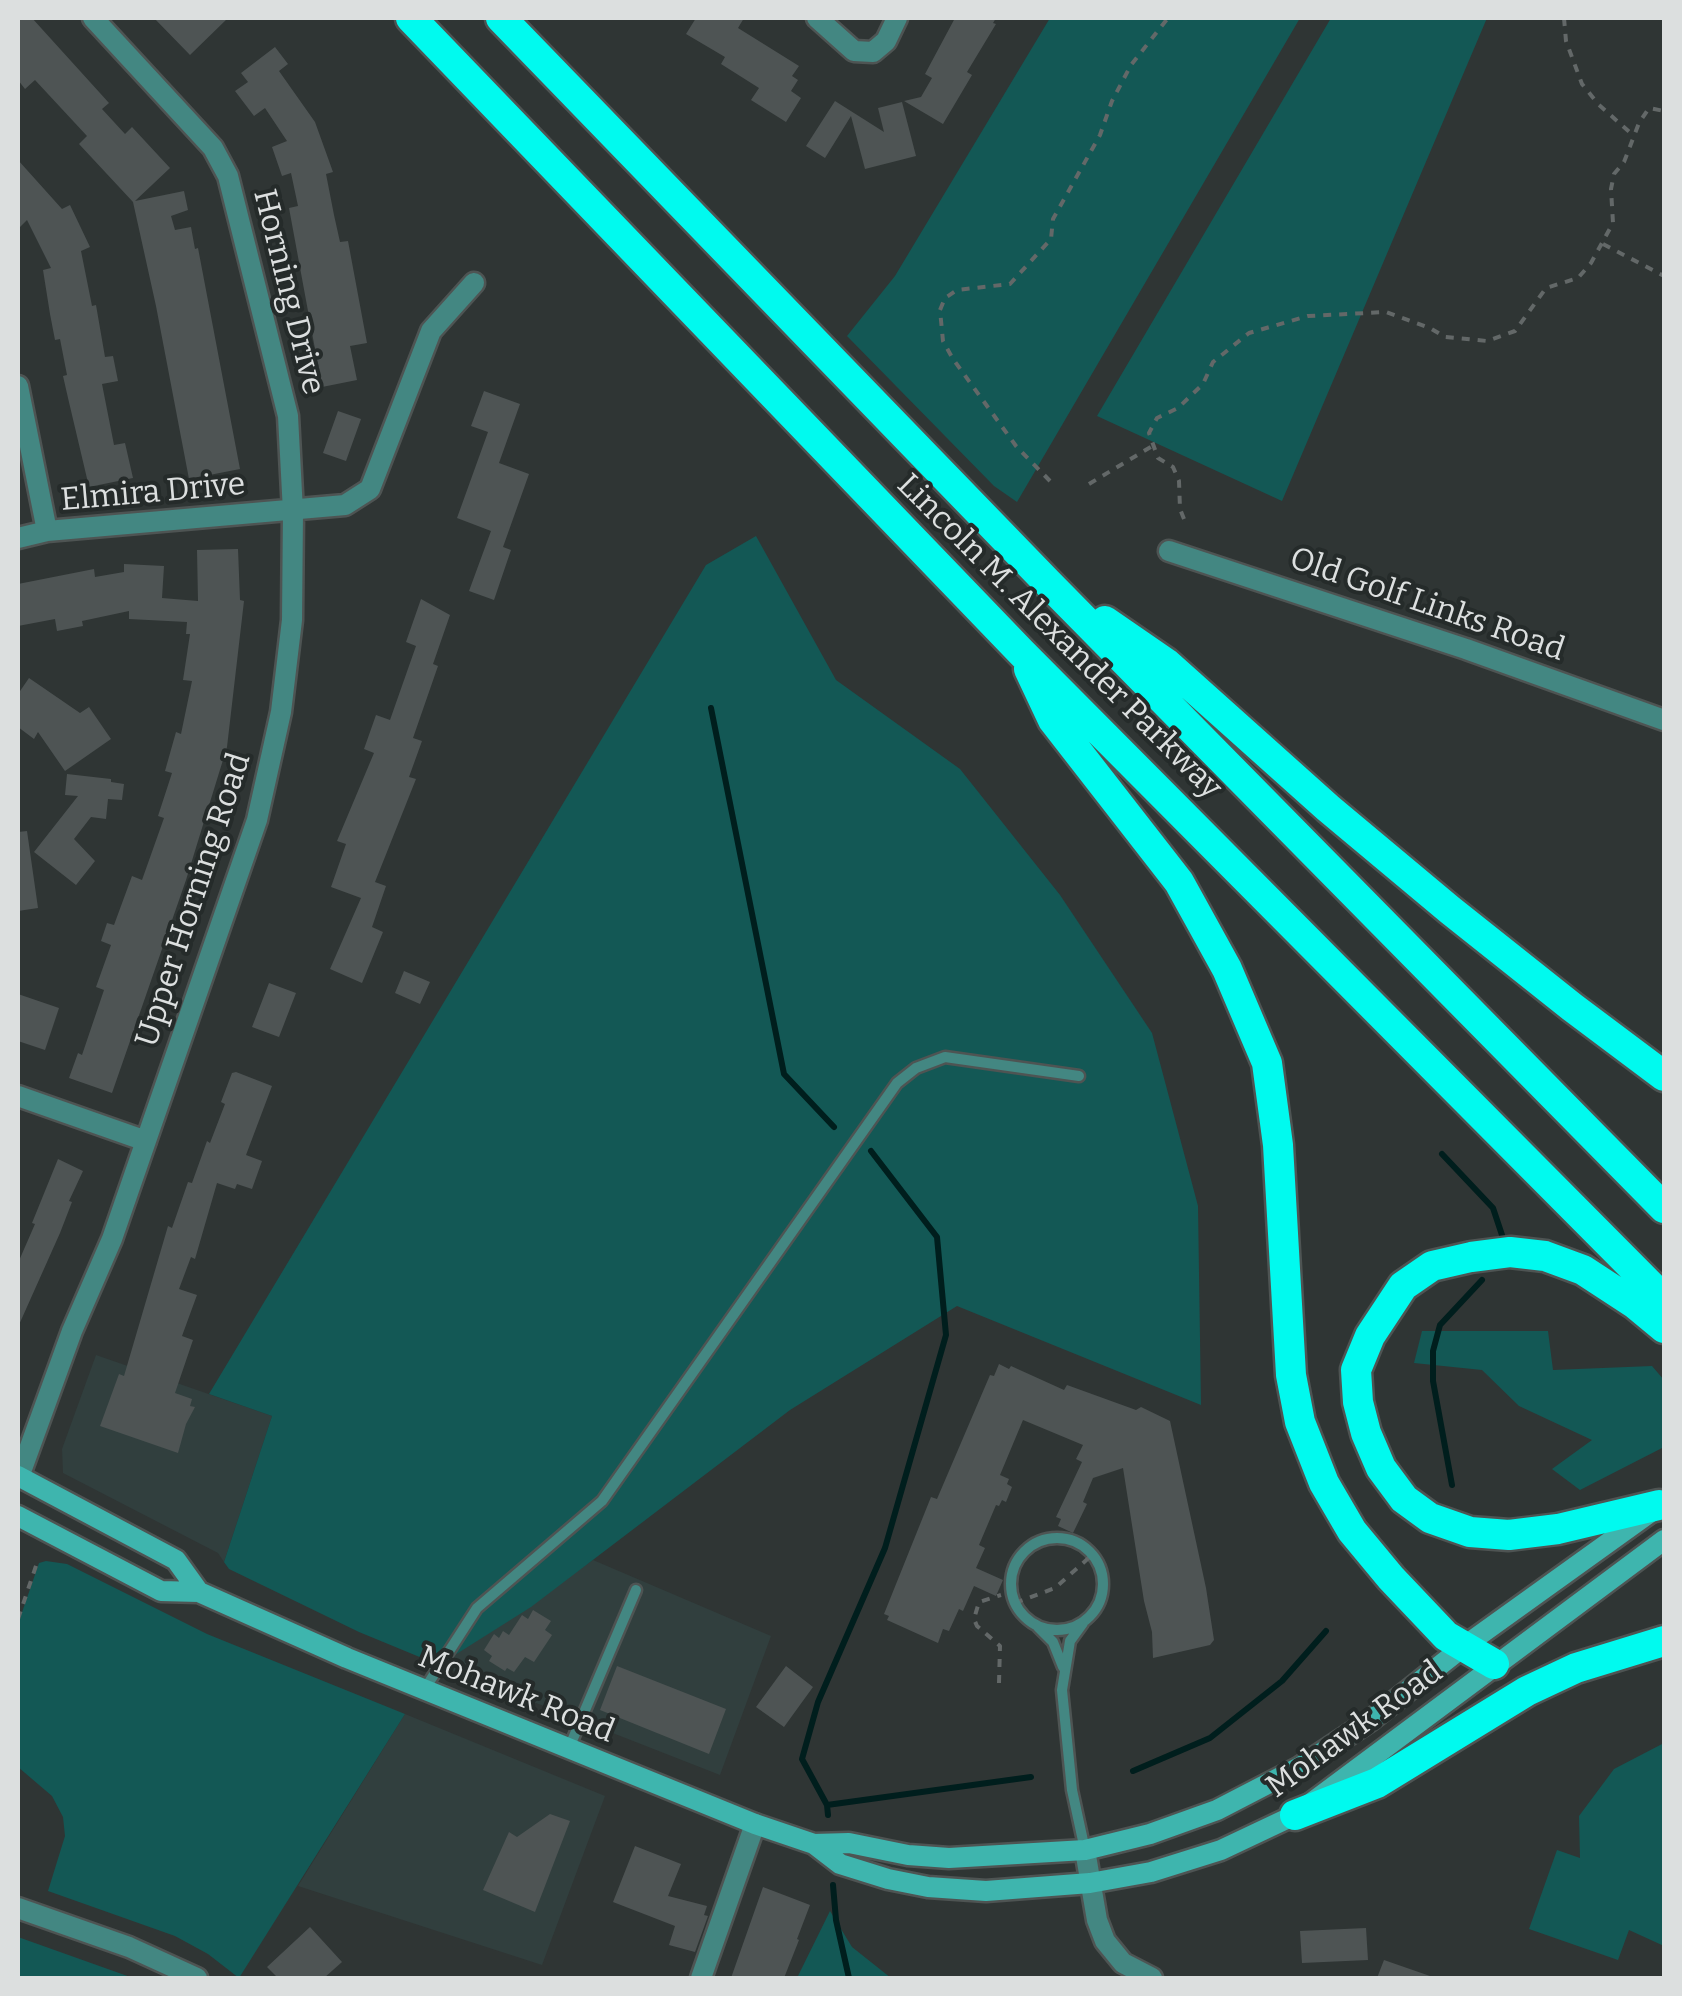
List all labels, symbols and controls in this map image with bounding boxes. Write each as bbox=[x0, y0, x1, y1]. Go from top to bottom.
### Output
street label: Horning Drive bbox=[244, 185, 332, 399]
street label: Elmira Drive bbox=[59, 466, 247, 520]
street label: Lincoln M. Alexander Parkway bbox=[889, 467, 1229, 807]
street label: Old Golf Links Road bbox=[1285, 540, 1569, 670]
street label: Upper Horning Road bbox=[128, 748, 260, 1052]
street label: Mohawk Road bbox=[412, 1638, 620, 1752]
street label: Mohawk Road bbox=[1260, 1653, 1450, 1807]

